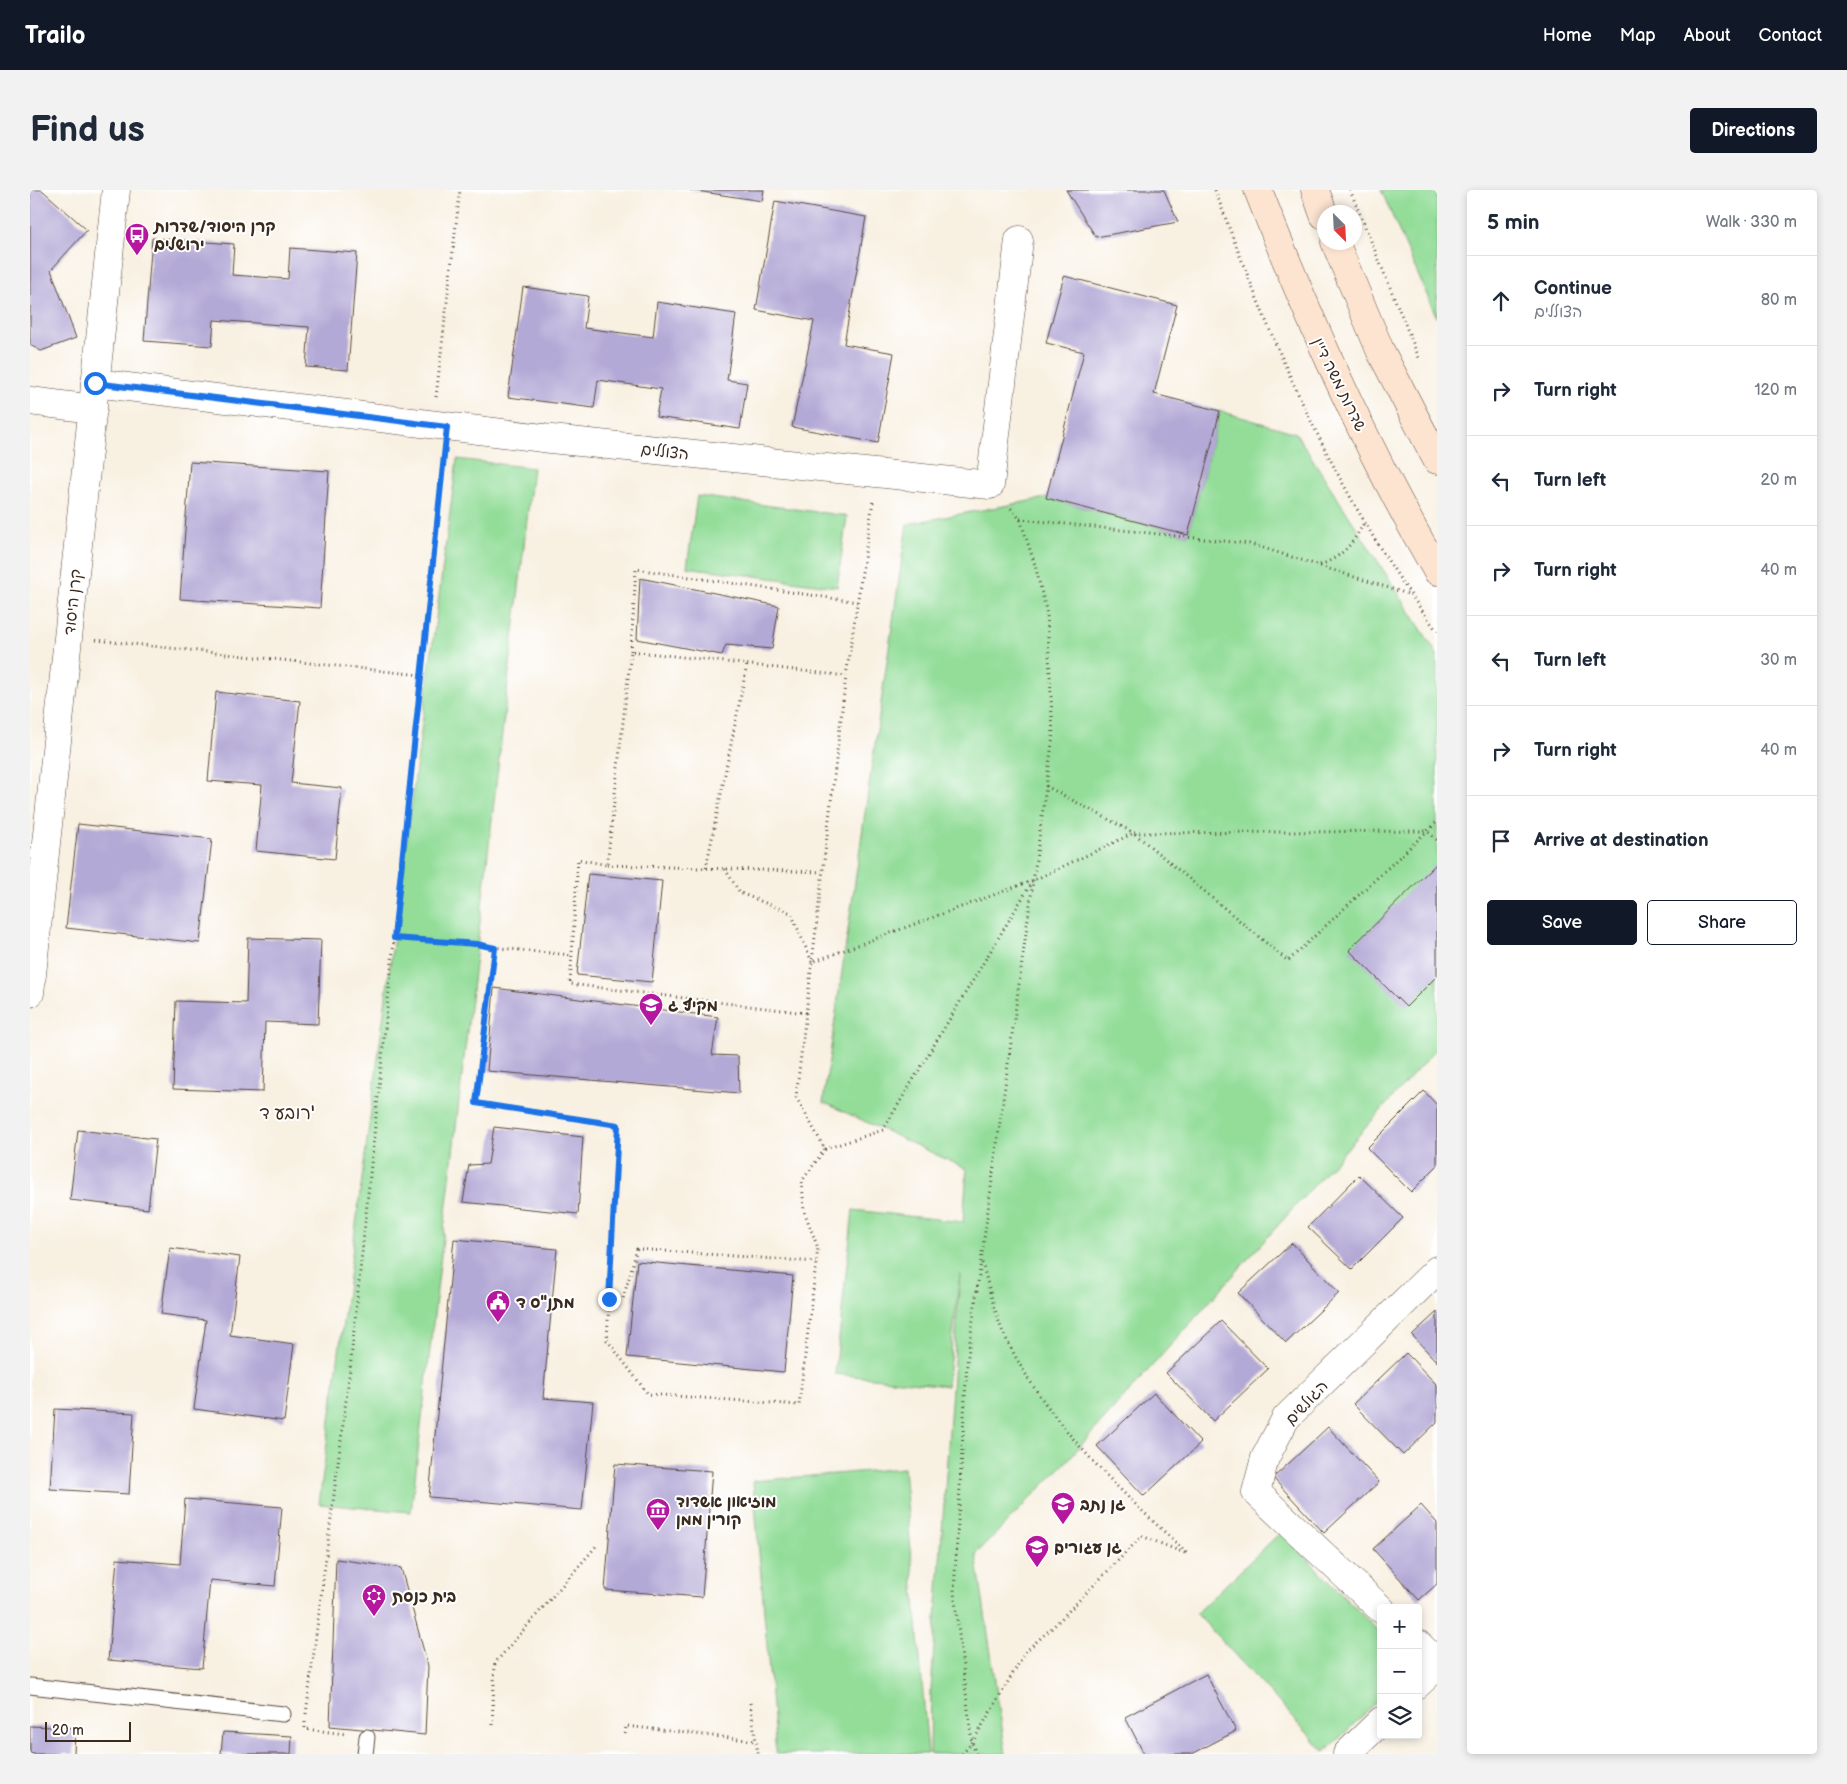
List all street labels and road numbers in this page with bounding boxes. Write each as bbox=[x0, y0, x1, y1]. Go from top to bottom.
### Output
street label: שדרות משה דיין bbox=[1308, 335, 1370, 435]
street label: הצוללים bbox=[640, 441, 690, 464]
street label: קרן היסוד bbox=[61, 568, 86, 636]
street label: הגולשים bbox=[1282, 1377, 1333, 1429]

